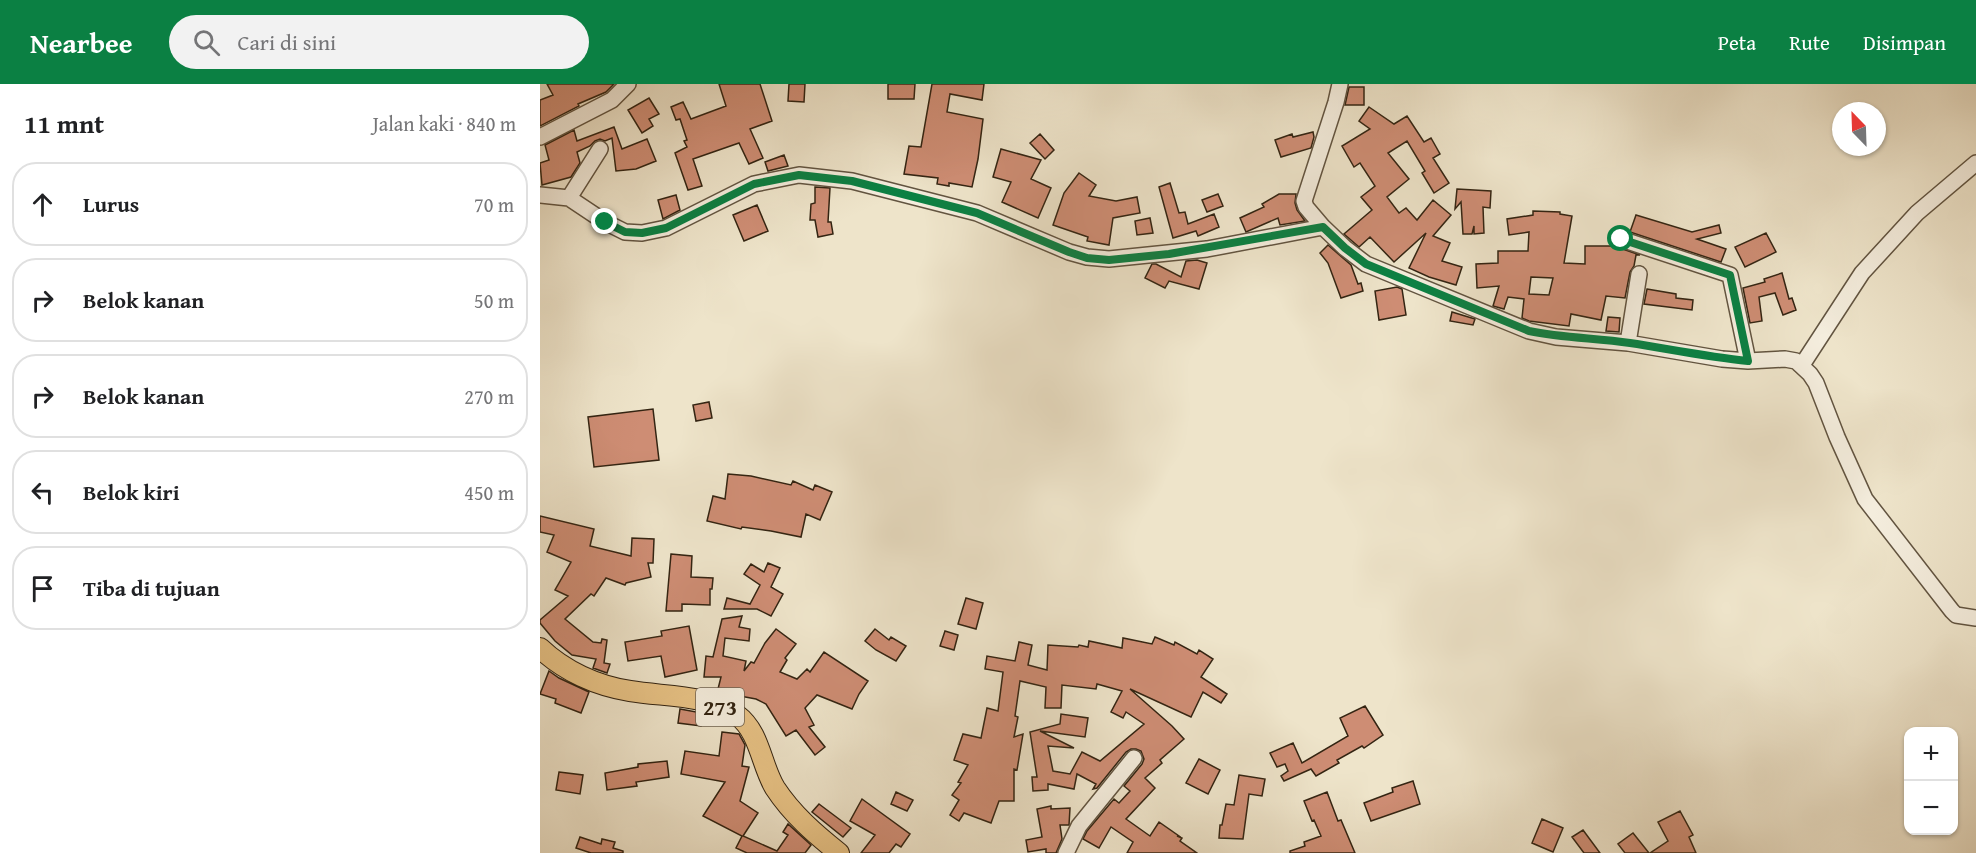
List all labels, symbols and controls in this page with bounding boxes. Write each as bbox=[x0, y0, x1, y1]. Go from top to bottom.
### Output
search box bbox=[169, 15, 589, 69]
text: Nearbee bbox=[30, 22, 133, 63]
icon: search bbox=[190, 26, 223, 59]
text: Cari di sini bbox=[238, 26, 336, 58]
text: Peta bbox=[1718, 27, 1756, 58]
text: Rute bbox=[1789, 27, 1830, 58]
text: Disimpan bbox=[1863, 27, 1946, 58]
north arrow bbox=[1832, 102, 1886, 156]
text: 11 mnt bbox=[24, 104, 104, 143]
text: Jalan kaki · 840 m bbox=[372, 109, 516, 138]
icon: ahead bbox=[26, 188, 59, 221]
text: Lurus bbox=[83, 188, 139, 220]
text: 70 m bbox=[474, 190, 514, 219]
route end bbox=[591, 208, 617, 234]
route start bbox=[1607, 225, 1633, 251]
icon: right bbox=[26, 284, 59, 317]
text: Belok kanan bbox=[83, 284, 204, 316]
text: 50 m bbox=[474, 286, 514, 315]
icon: right bbox=[26, 380, 59, 413]
text: Belok kanan bbox=[83, 380, 204, 412]
text: 270 m bbox=[464, 382, 514, 411]
icon: left bbox=[26, 476, 59, 509]
text: Belok kiri bbox=[83, 476, 180, 508]
text: 450 m bbox=[464, 478, 514, 507]
icon: arrive bbox=[26, 572, 59, 605]
text: Tiba di tujuan bbox=[83, 572, 220, 604]
road number: 273 bbox=[696, 688, 744, 726]
map controls bbox=[1904, 727, 1958, 835]
button: + bbox=[1904, 727, 1958, 781]
button: − bbox=[1904, 781, 1958, 835]

